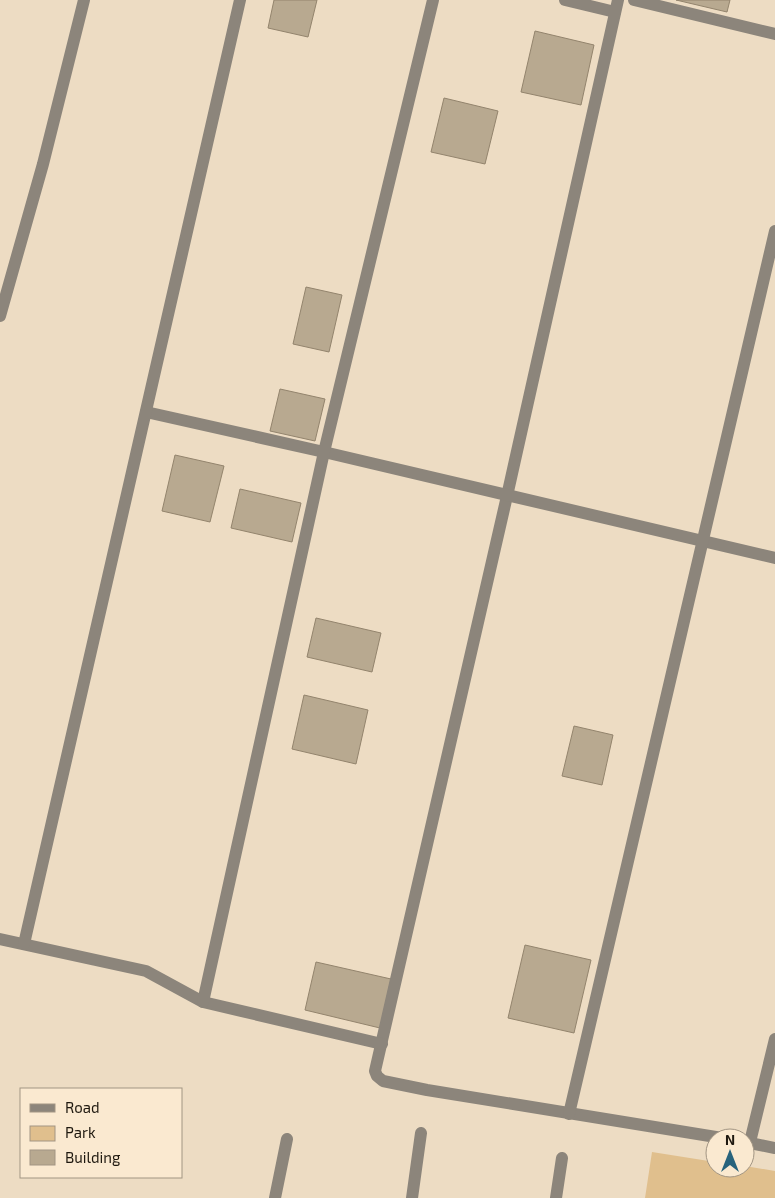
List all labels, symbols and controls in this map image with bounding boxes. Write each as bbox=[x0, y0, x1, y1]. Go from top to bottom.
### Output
legend bbox=[20, 1088, 182, 1178]
text: Road bbox=[65, 1098, 100, 1116]
text: Park bbox=[65, 1123, 96, 1141]
north arrow bbox=[705, 1128, 755, 1178]
text: N bbox=[725, 1131, 735, 1148]
text: Building bbox=[65, 1148, 121, 1166]

